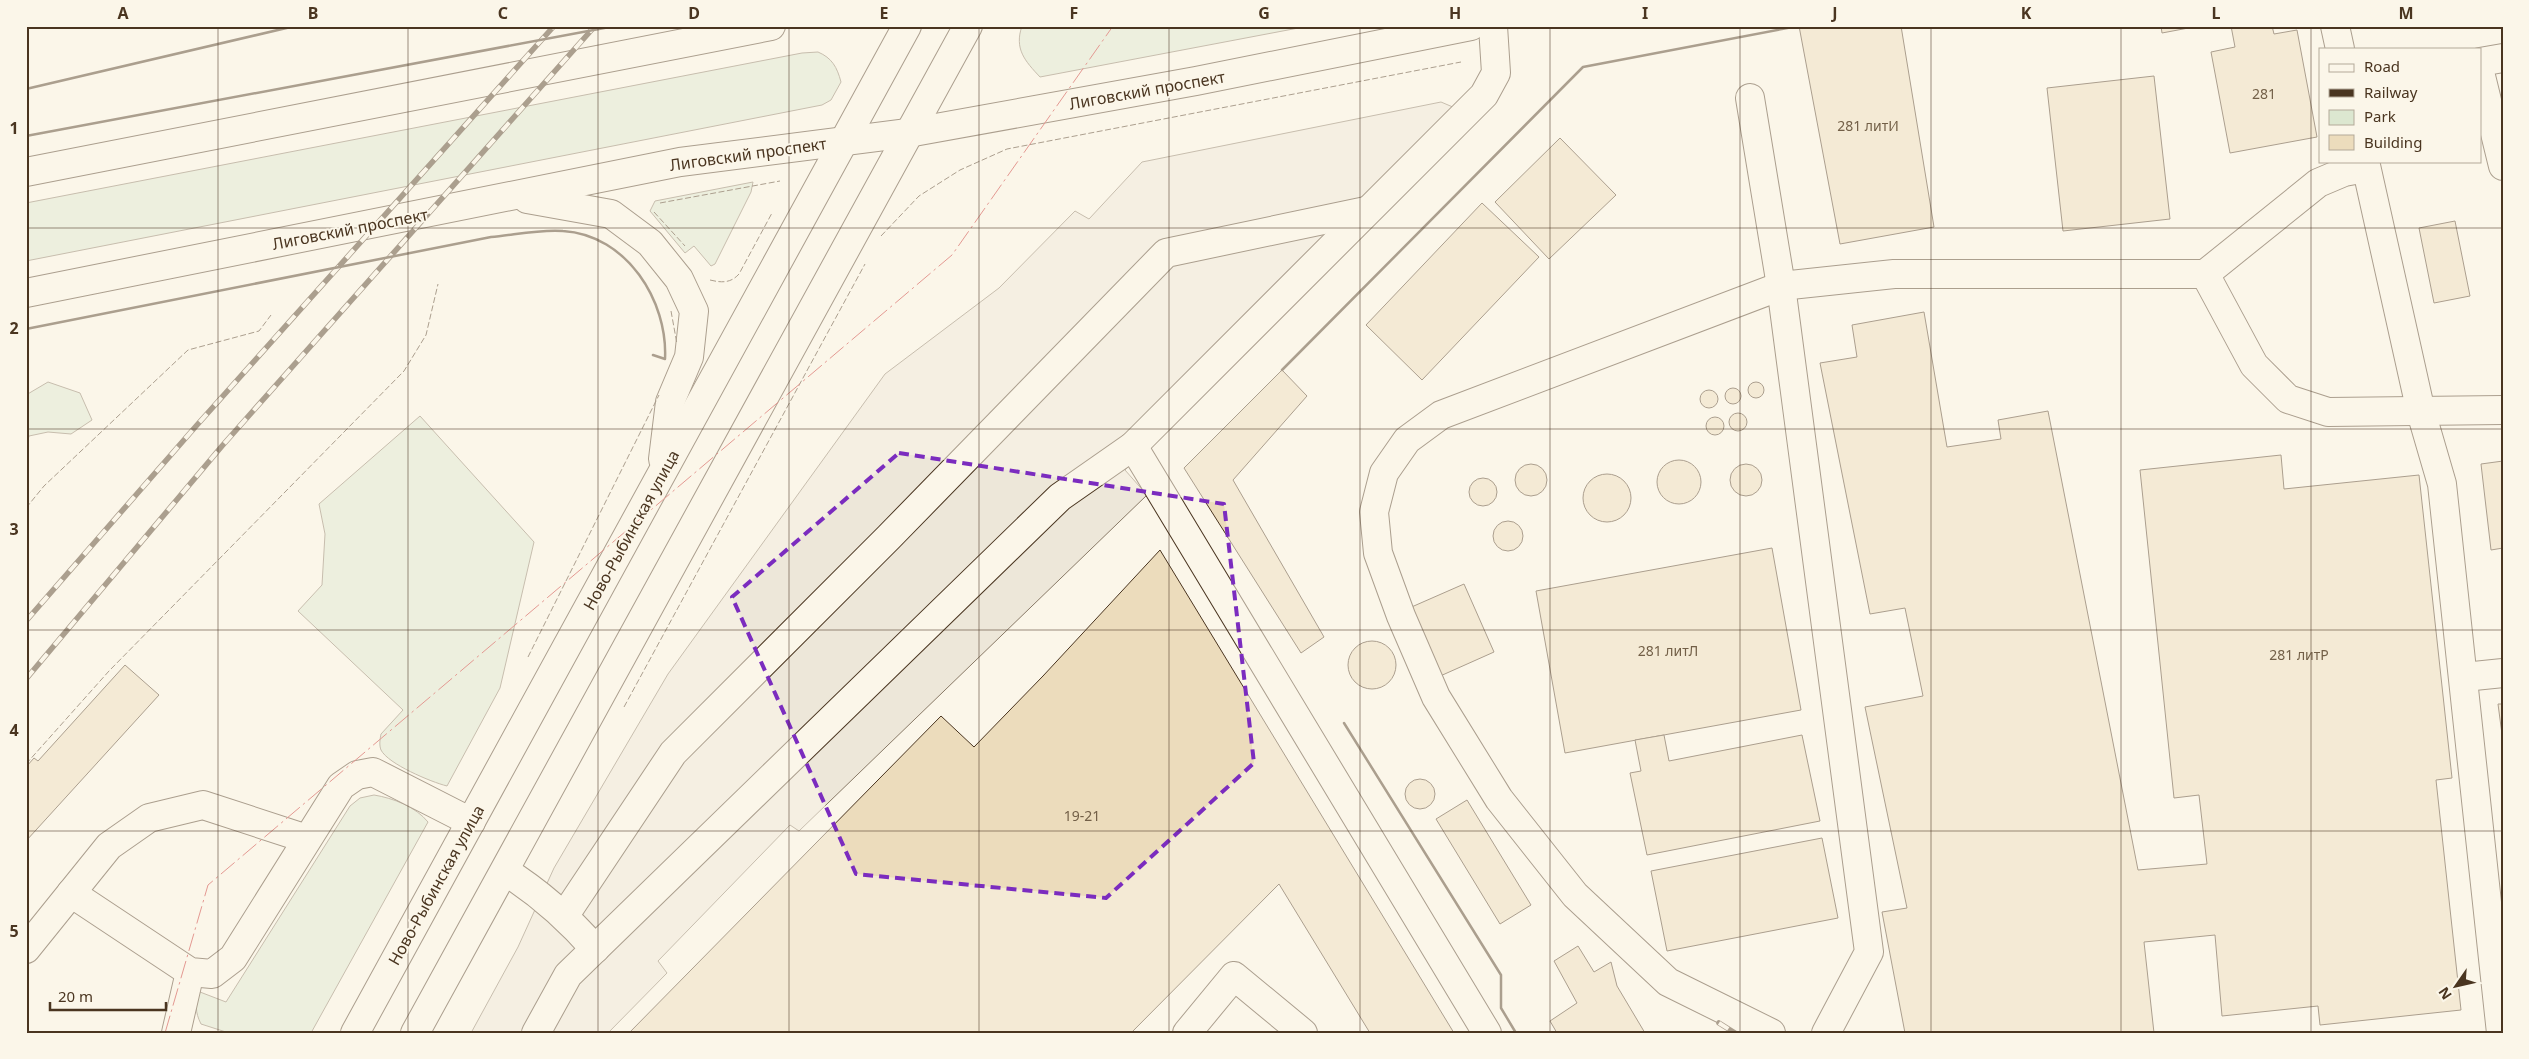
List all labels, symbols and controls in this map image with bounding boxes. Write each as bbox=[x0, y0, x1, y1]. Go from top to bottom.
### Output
text: A bbox=[117, 2, 129, 24]
text: B bbox=[308, 2, 318, 24]
text: C bbox=[498, 2, 508, 24]
text: D bbox=[688, 2, 700, 24]
text: E bbox=[880, 2, 889, 24]
text: F bbox=[1070, 2, 1078, 24]
text: G bbox=[1258, 2, 1270, 24]
text: H bbox=[1449, 2, 1461, 24]
text: I bbox=[1642, 2, 1648, 24]
text: J bbox=[1830, 2, 1838, 24]
text: K bbox=[2021, 2, 2032, 24]
text: L bbox=[2212, 2, 2221, 24]
text: M bbox=[2398, 2, 2414, 24]
legend bbox=[2319, 48, 2482, 162]
text: Road bbox=[2364, 56, 2400, 76]
street label: Лиговский проспект bbox=[1067, 65, 1227, 115]
text: Railway bbox=[2364, 82, 2418, 102]
house number: 281 bbox=[2252, 84, 2276, 103]
text: Park bbox=[2364, 106, 2396, 126]
house number: 281 литИ bbox=[1837, 116, 1899, 135]
text: 1 bbox=[9, 117, 19, 139]
street label: Лиговский проспект bbox=[668, 132, 828, 176]
text: Building bbox=[2364, 132, 2422, 152]
street label: Лиговский проспект bbox=[270, 203, 430, 255]
text: 2 bbox=[9, 317, 19, 339]
street label: Ново-Рыбинская улица bbox=[578, 446, 684, 614]
text: 3 bbox=[9, 518, 19, 540]
house number: 281 литЛ bbox=[1638, 641, 1698, 660]
house number: 281 литР bbox=[2269, 645, 2329, 664]
text: 4 bbox=[9, 719, 19, 741]
street label: Ново-Рыбинская улица bbox=[383, 801, 489, 969]
house number: 19-21 bbox=[1064, 806, 1100, 825]
text: 5 bbox=[9, 920, 19, 942]
north arrow bbox=[2432, 962, 2482, 1012]
scale bar bbox=[50, 979, 166, 1011]
text: N bbox=[2434, 984, 2456, 1004]
text: 20 m bbox=[58, 986, 93, 1006]

